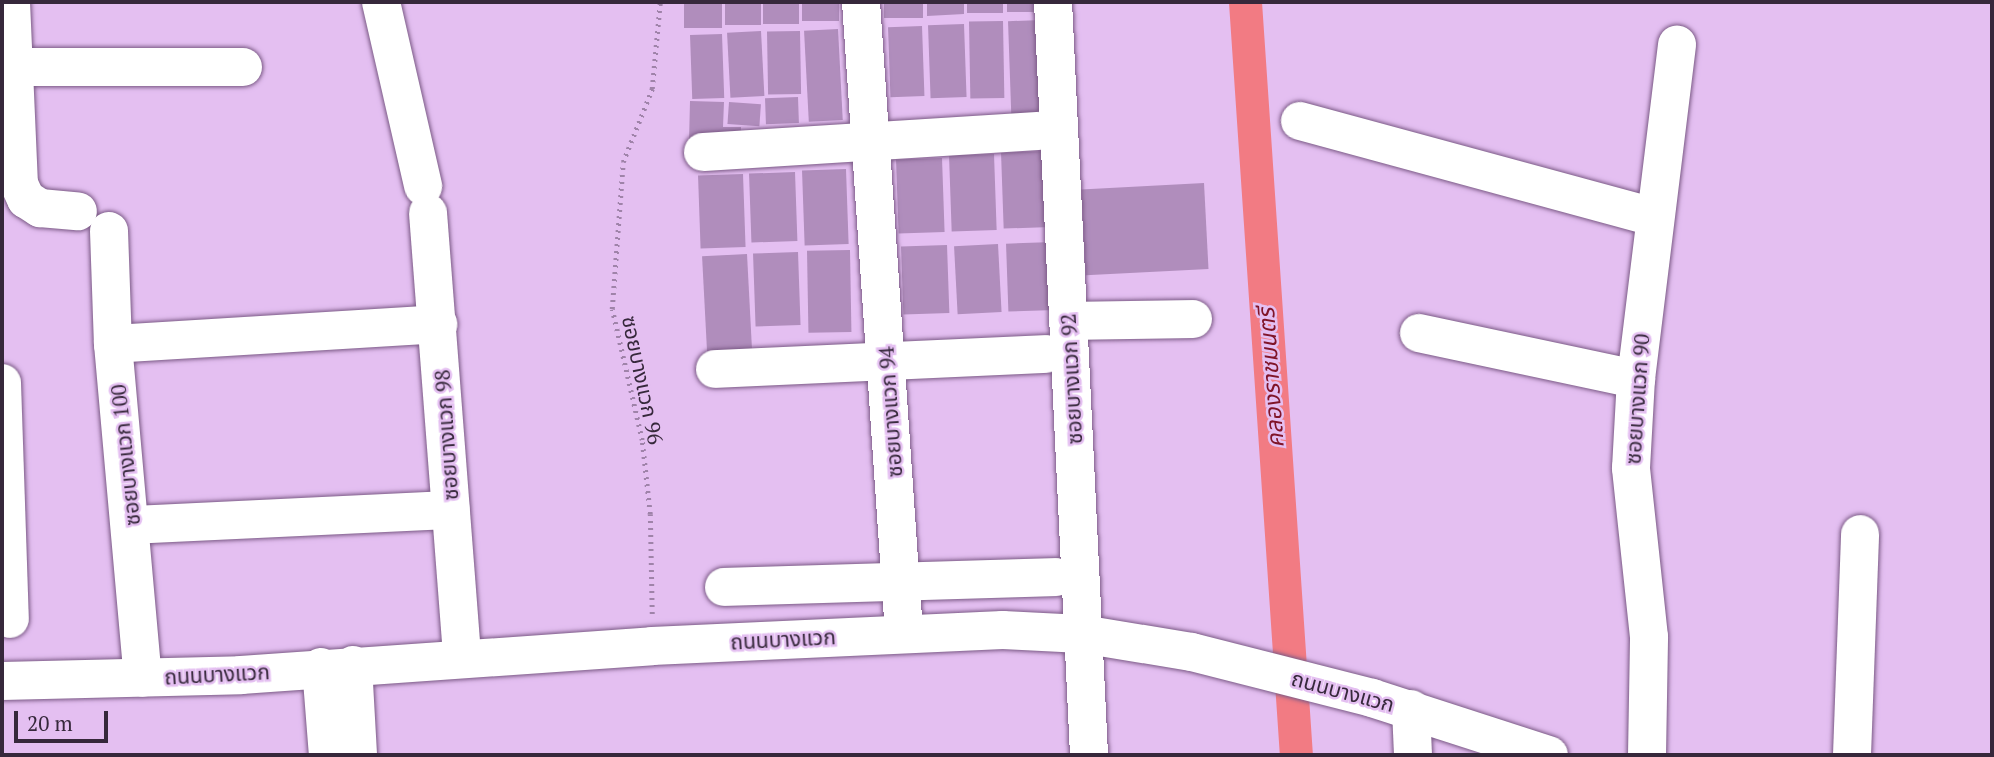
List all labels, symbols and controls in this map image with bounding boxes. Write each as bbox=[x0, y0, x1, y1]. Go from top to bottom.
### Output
water label: คลองราชมนตรี bbox=[1252, 307, 1290, 449]
street label: ซอยบางแวก 96 bbox=[617, 313, 669, 447]
street label: ซอยบางแวก 92 bbox=[1055, 313, 1087, 445]
street label: ซอยบางแวก 90 bbox=[1620, 333, 1654, 465]
street label: ซอยบางแวก 94 bbox=[873, 346, 907, 478]
street label: ซอยบางแวก 98 bbox=[429, 369, 463, 501]
street label: ซอยบางแวก 100 bbox=[105, 383, 145, 527]
street label: ถนนบางแวก bbox=[730, 624, 836, 654]
street label: ถนนบางแวก bbox=[164, 659, 270, 689]
street label: ถนนบางแวก bbox=[1289, 665, 1397, 717]
scale bar bbox=[18, 698, 112, 742]
text: 20 m bbox=[27, 709, 73, 737]

